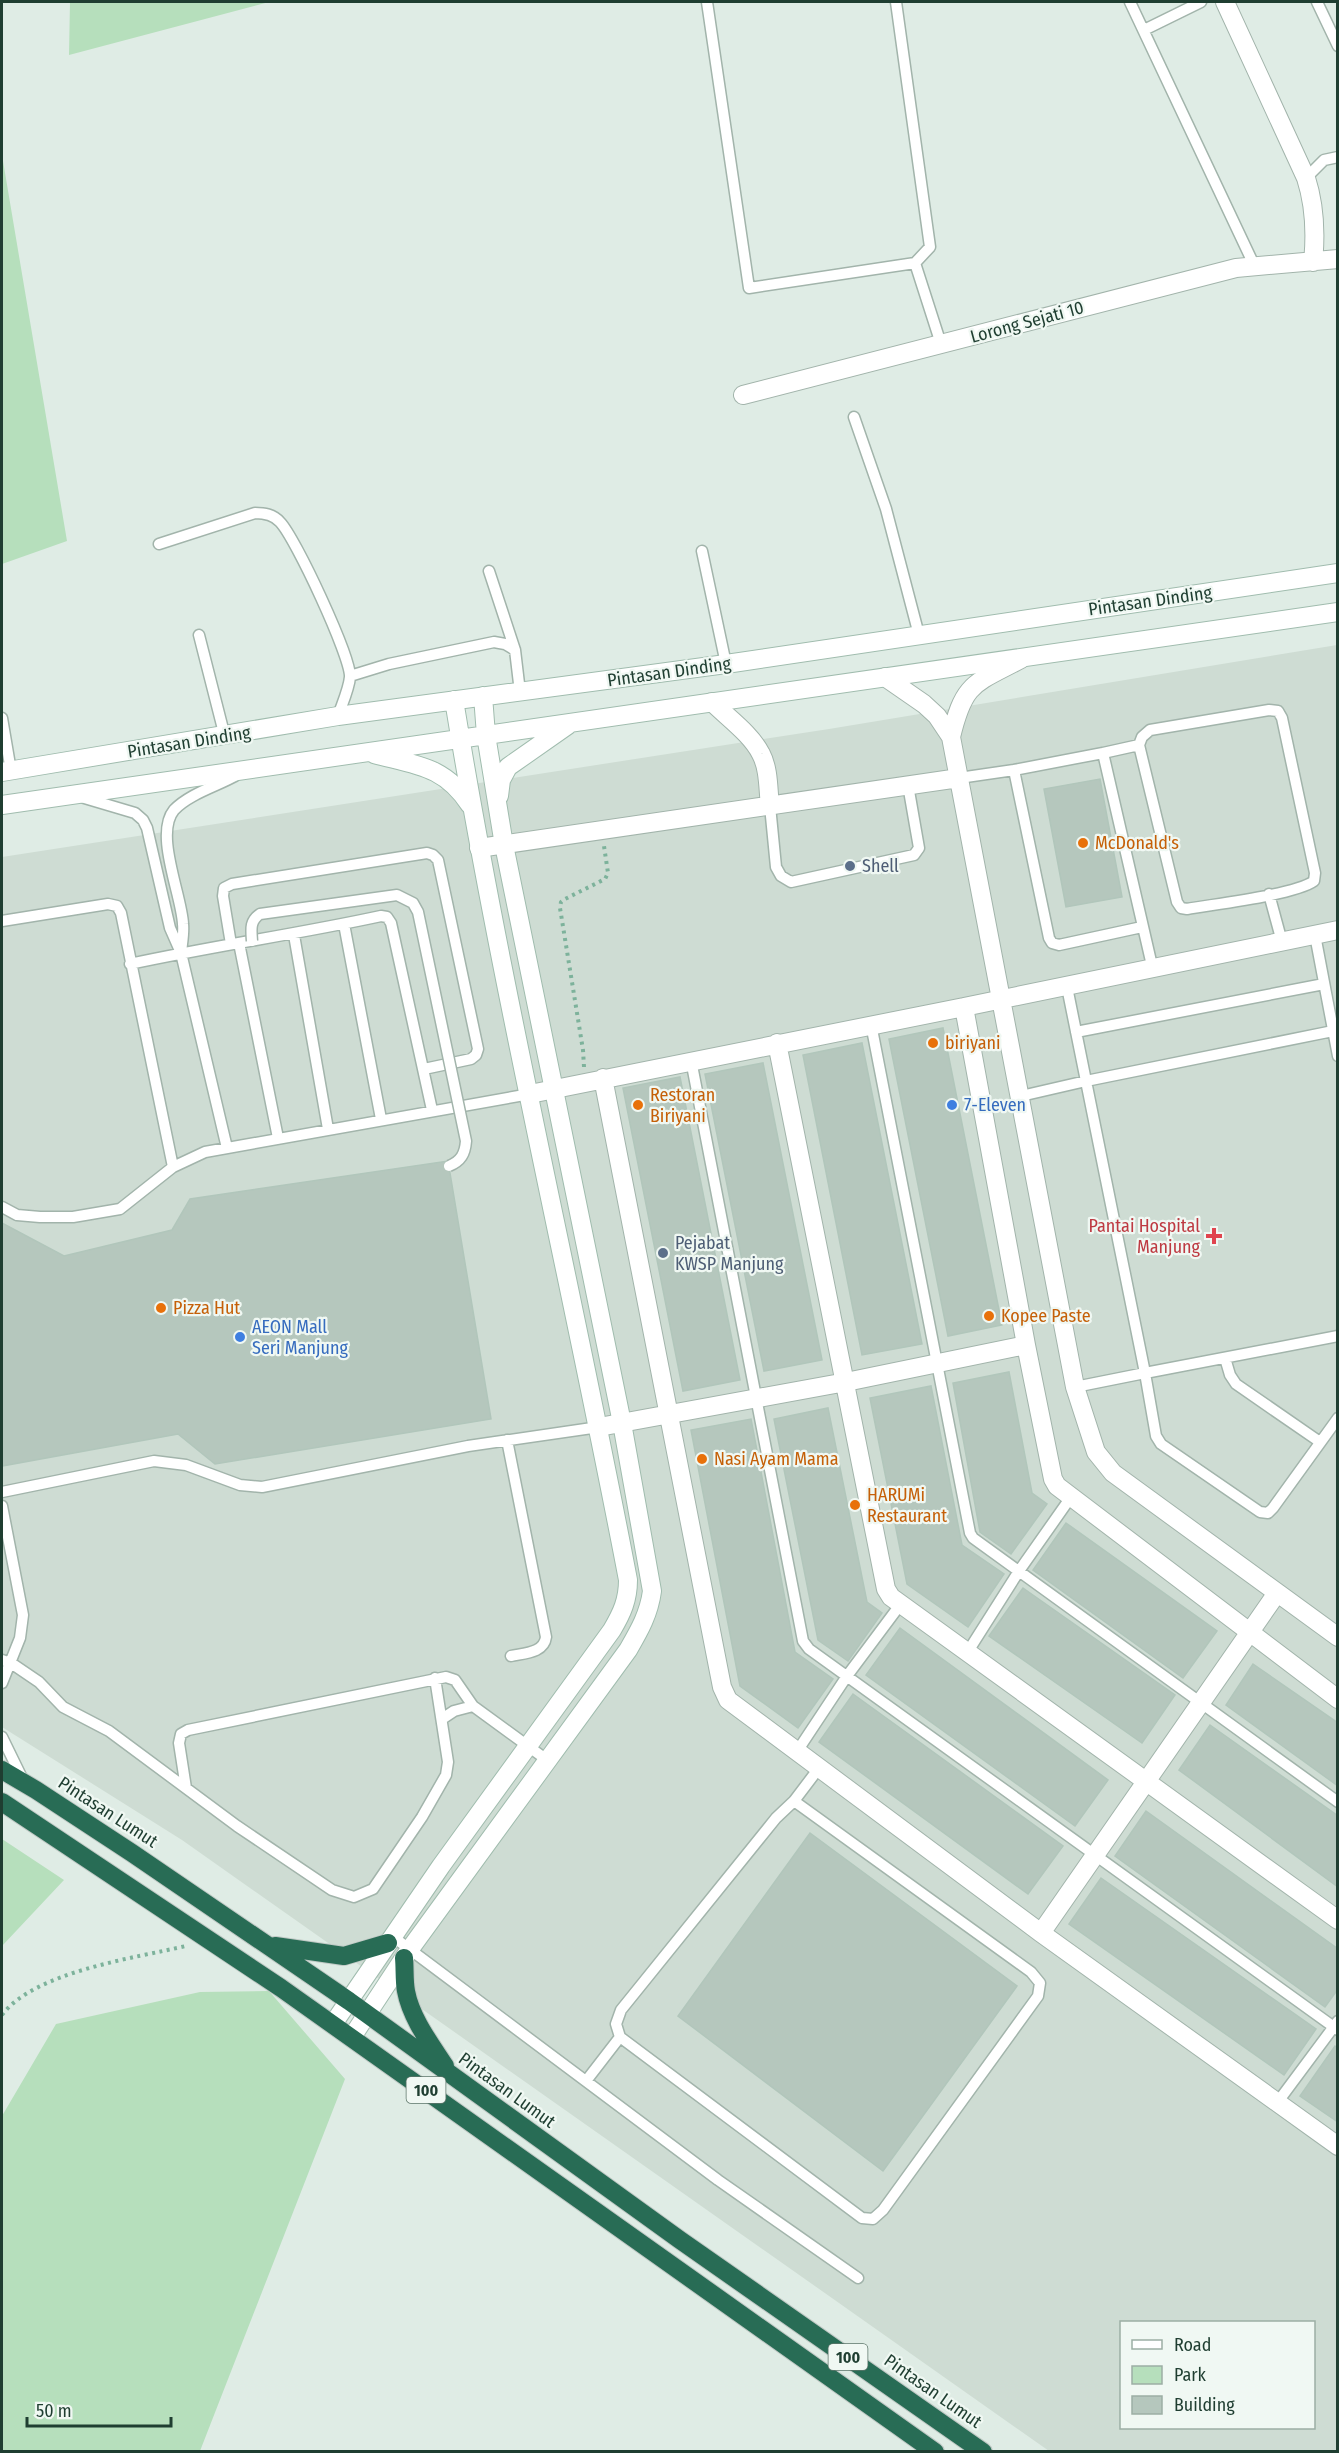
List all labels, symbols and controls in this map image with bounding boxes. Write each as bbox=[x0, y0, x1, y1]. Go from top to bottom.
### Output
street label: Lorong Sejati 10 bbox=[968, 296, 1086, 348]
street label: Pintasan Dinding bbox=[1087, 581, 1214, 621]
street label: Pintasan Dinding bbox=[606, 652, 733, 692]
street label: Pintasan Dinding bbox=[126, 721, 253, 763]
place label: McDonald's bbox=[1095, 832, 1179, 854]
marker: McDonald's bbox=[1076, 836, 1090, 850]
place label: Shell bbox=[862, 855, 899, 877]
marker: Shell bbox=[843, 859, 857, 873]
place label: biriyani bbox=[945, 1032, 1001, 1054]
marker: biriyani bbox=[926, 1036, 940, 1050]
place label: Restoran Biriyani bbox=[650, 1084, 715, 1127]
place label: 7-Eleven bbox=[964, 1094, 1026, 1116]
marker: Restoran Biriyani bbox=[631, 1098, 645, 1112]
marker: 7-Eleven bbox=[945, 1098, 959, 1112]
place label: Pantai Hospital Manjung bbox=[1089, 1215, 1201, 1258]
marker: Pantai Hospital Manjung bbox=[1205, 1227, 1223, 1245]
place label: Pejabat KWSP Manjung bbox=[675, 1232, 784, 1275]
marker: Pejabat KWSP Manjung bbox=[656, 1246, 670, 1260]
place label: Pizza Hut bbox=[173, 1297, 240, 1319]
marker: Pizza Hut bbox=[154, 1301, 168, 1315]
place label: Kopee Paste bbox=[1001, 1305, 1091, 1327]
marker: Kopee Paste bbox=[982, 1309, 996, 1323]
place label: AEON Mall Seri Manjung bbox=[252, 1316, 348, 1359]
marker: AEON Mall Seri Manjung bbox=[233, 1330, 247, 1344]
place label: Nasi Ayam Mama bbox=[714, 1448, 839, 1470]
marker: Nasi Ayam Mama bbox=[695, 1452, 709, 1466]
place label: HARUMi Restaurant bbox=[867, 1484, 947, 1527]
marker: HARUMi Restaurant bbox=[848, 1498, 862, 1512]
street label: Pintasan Lumut bbox=[54, 1772, 162, 1852]
street label: Pintasan Lumut bbox=[454, 2048, 560, 2133]
road number: 100 bbox=[406, 2077, 446, 2103]
legend bbox=[1120, 2321, 1315, 2429]
text: Road bbox=[1174, 2334, 1211, 2356]
road number: 100 bbox=[828, 2344, 868, 2370]
street label: Pintasan Lumut bbox=[880, 2349, 986, 2433]
text: Park bbox=[1174, 2364, 1207, 2386]
scale bar bbox=[27, 2390, 171, 2428]
text: Building bbox=[1174, 2394, 1235, 2416]
text: 50 m bbox=[36, 2400, 72, 2422]

